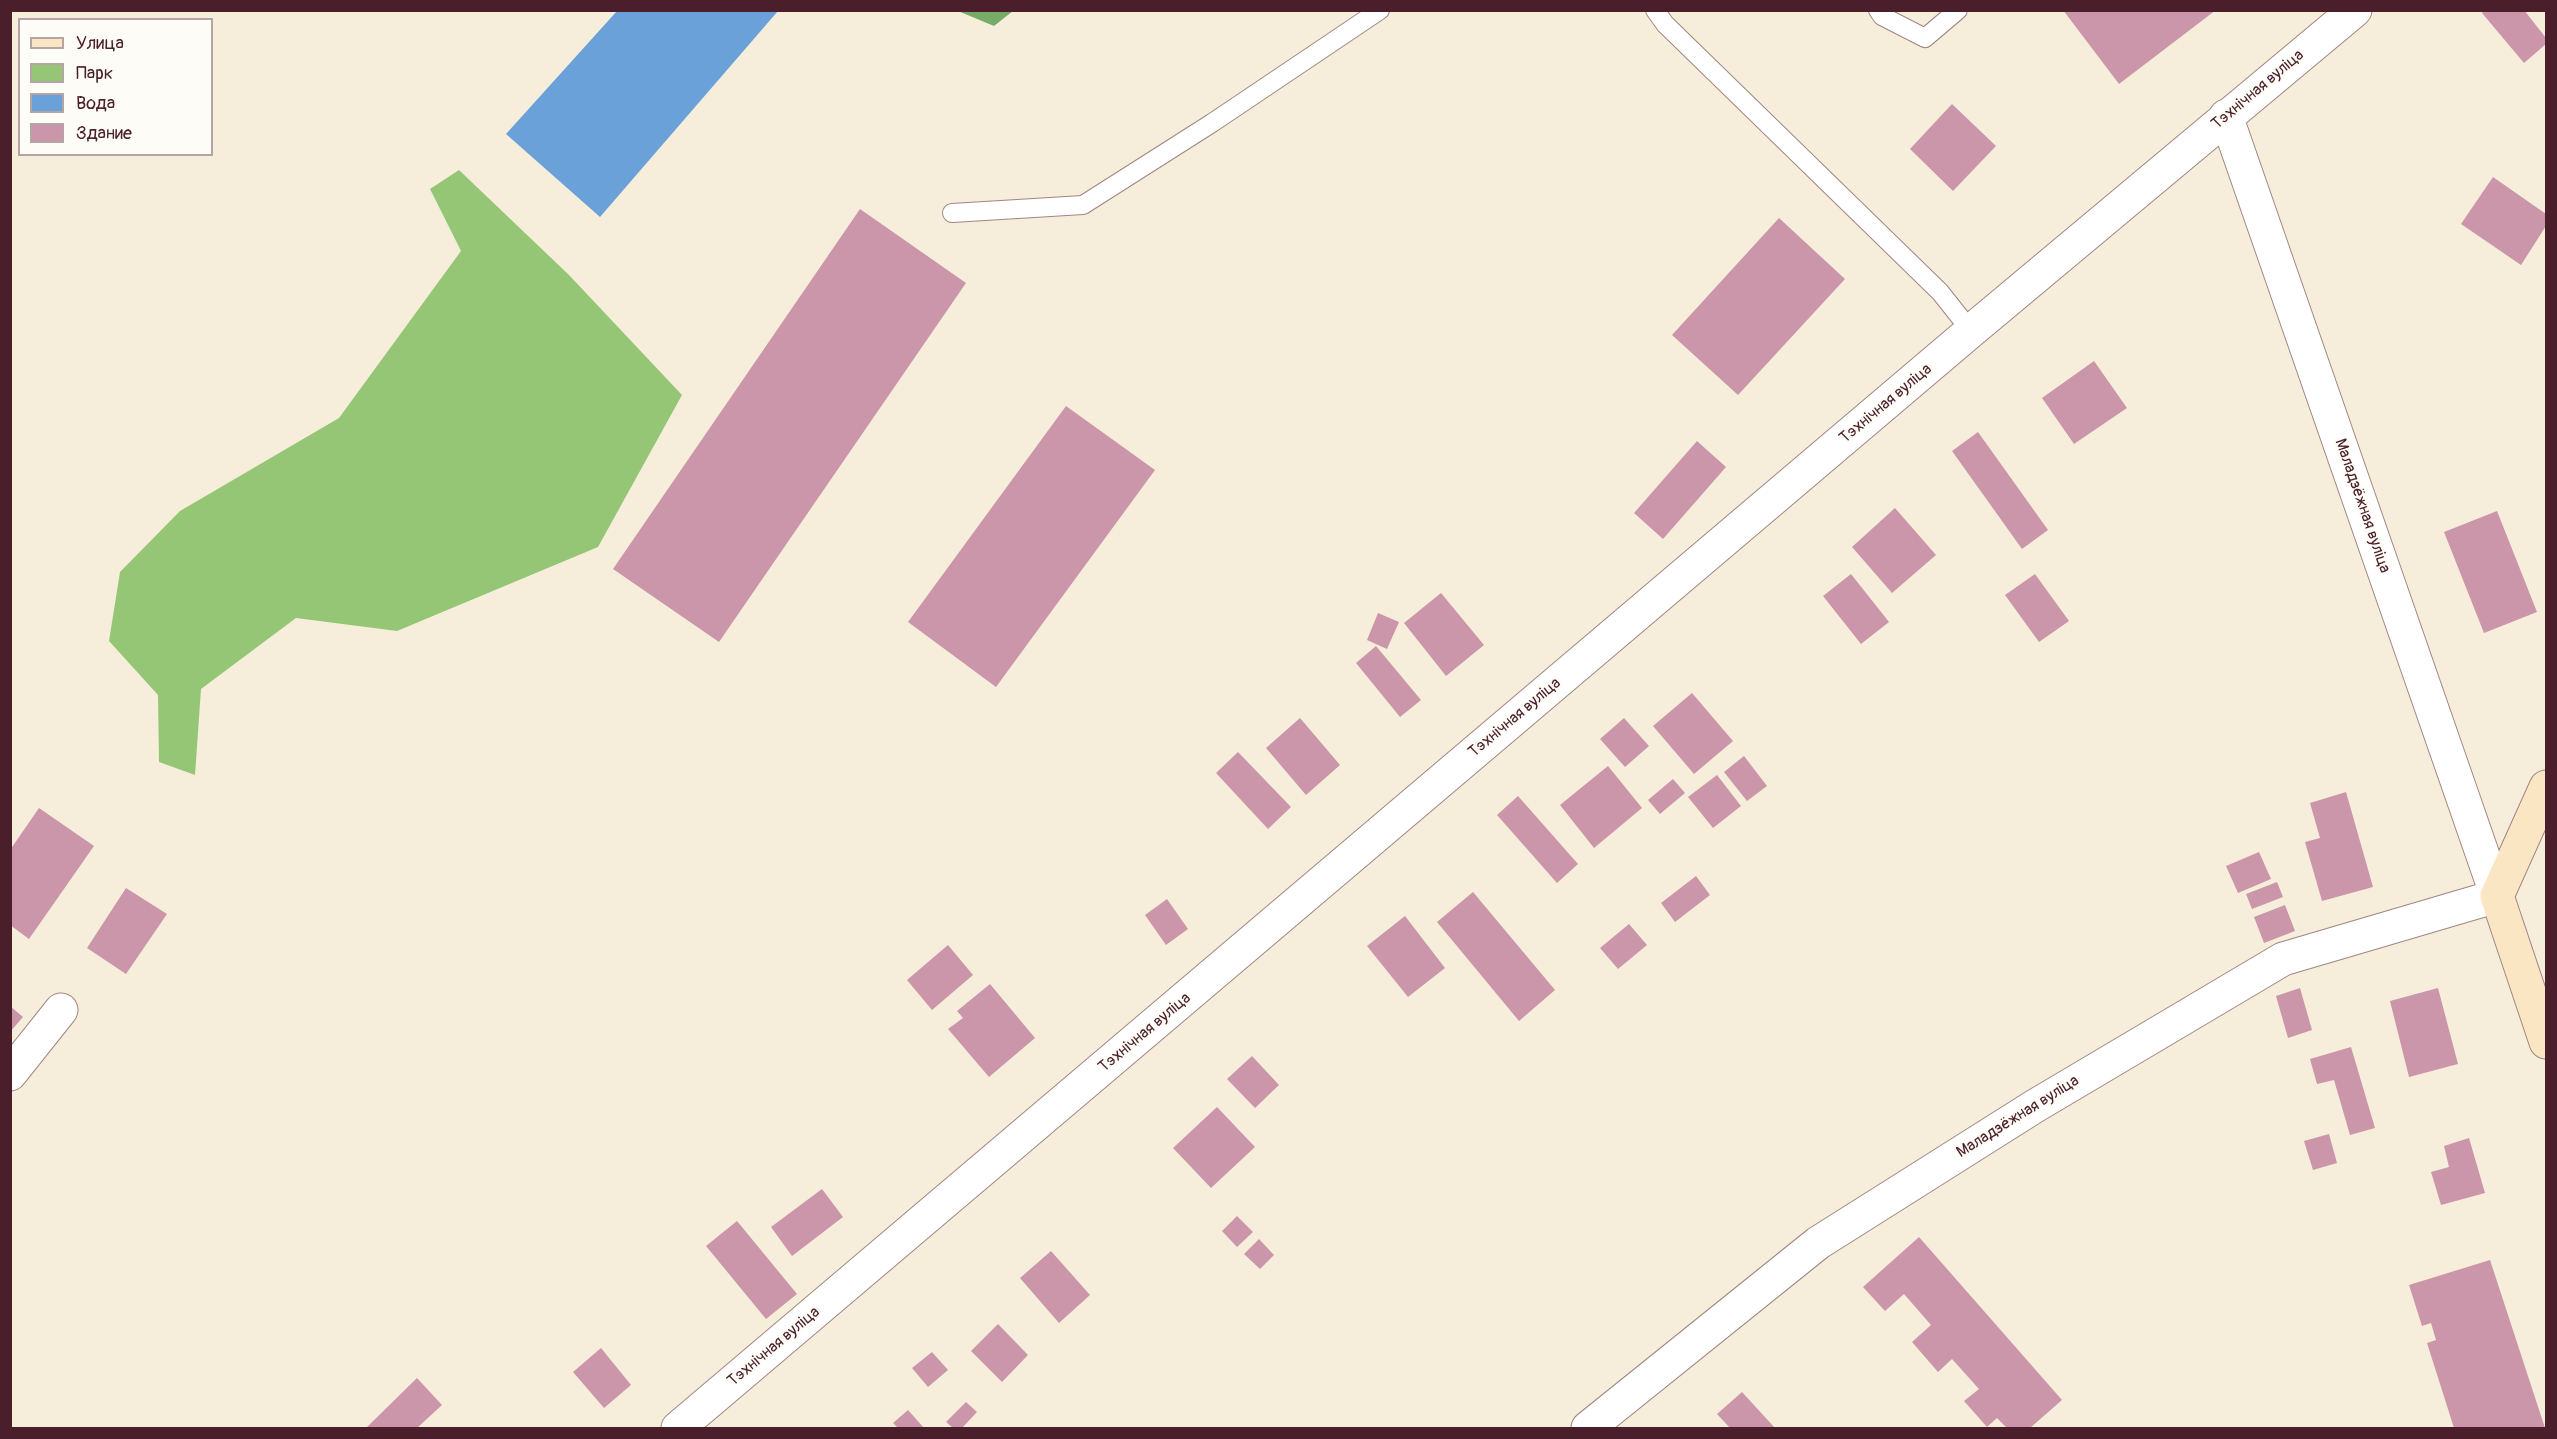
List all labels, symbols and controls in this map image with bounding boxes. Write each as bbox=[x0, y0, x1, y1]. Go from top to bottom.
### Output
legend bbox=[18, 18, 213, 156]
text: Улица bbox=[76, 32, 124, 55]
street label: Тэхнічная вуліца bbox=[2208, 46, 2308, 134]
text: Парк bbox=[76, 62, 113, 85]
text: Вода bbox=[76, 92, 115, 115]
text: Здание bbox=[76, 122, 132, 145]
street label: Тэхнічная вуліца bbox=[1836, 360, 1936, 448]
street label: Маладзёжная вуліца bbox=[2330, 436, 2394, 576]
street label: Тэхнічная вуліца bbox=[1465, 674, 1565, 762]
street label: Тэхнічная вуліца bbox=[1095, 989, 1195, 1077]
street label: Маладзёжная вуліца bbox=[1953, 1072, 2083, 1162]
street label: Тэхнічная вуліца bbox=[724, 1303, 824, 1391]

